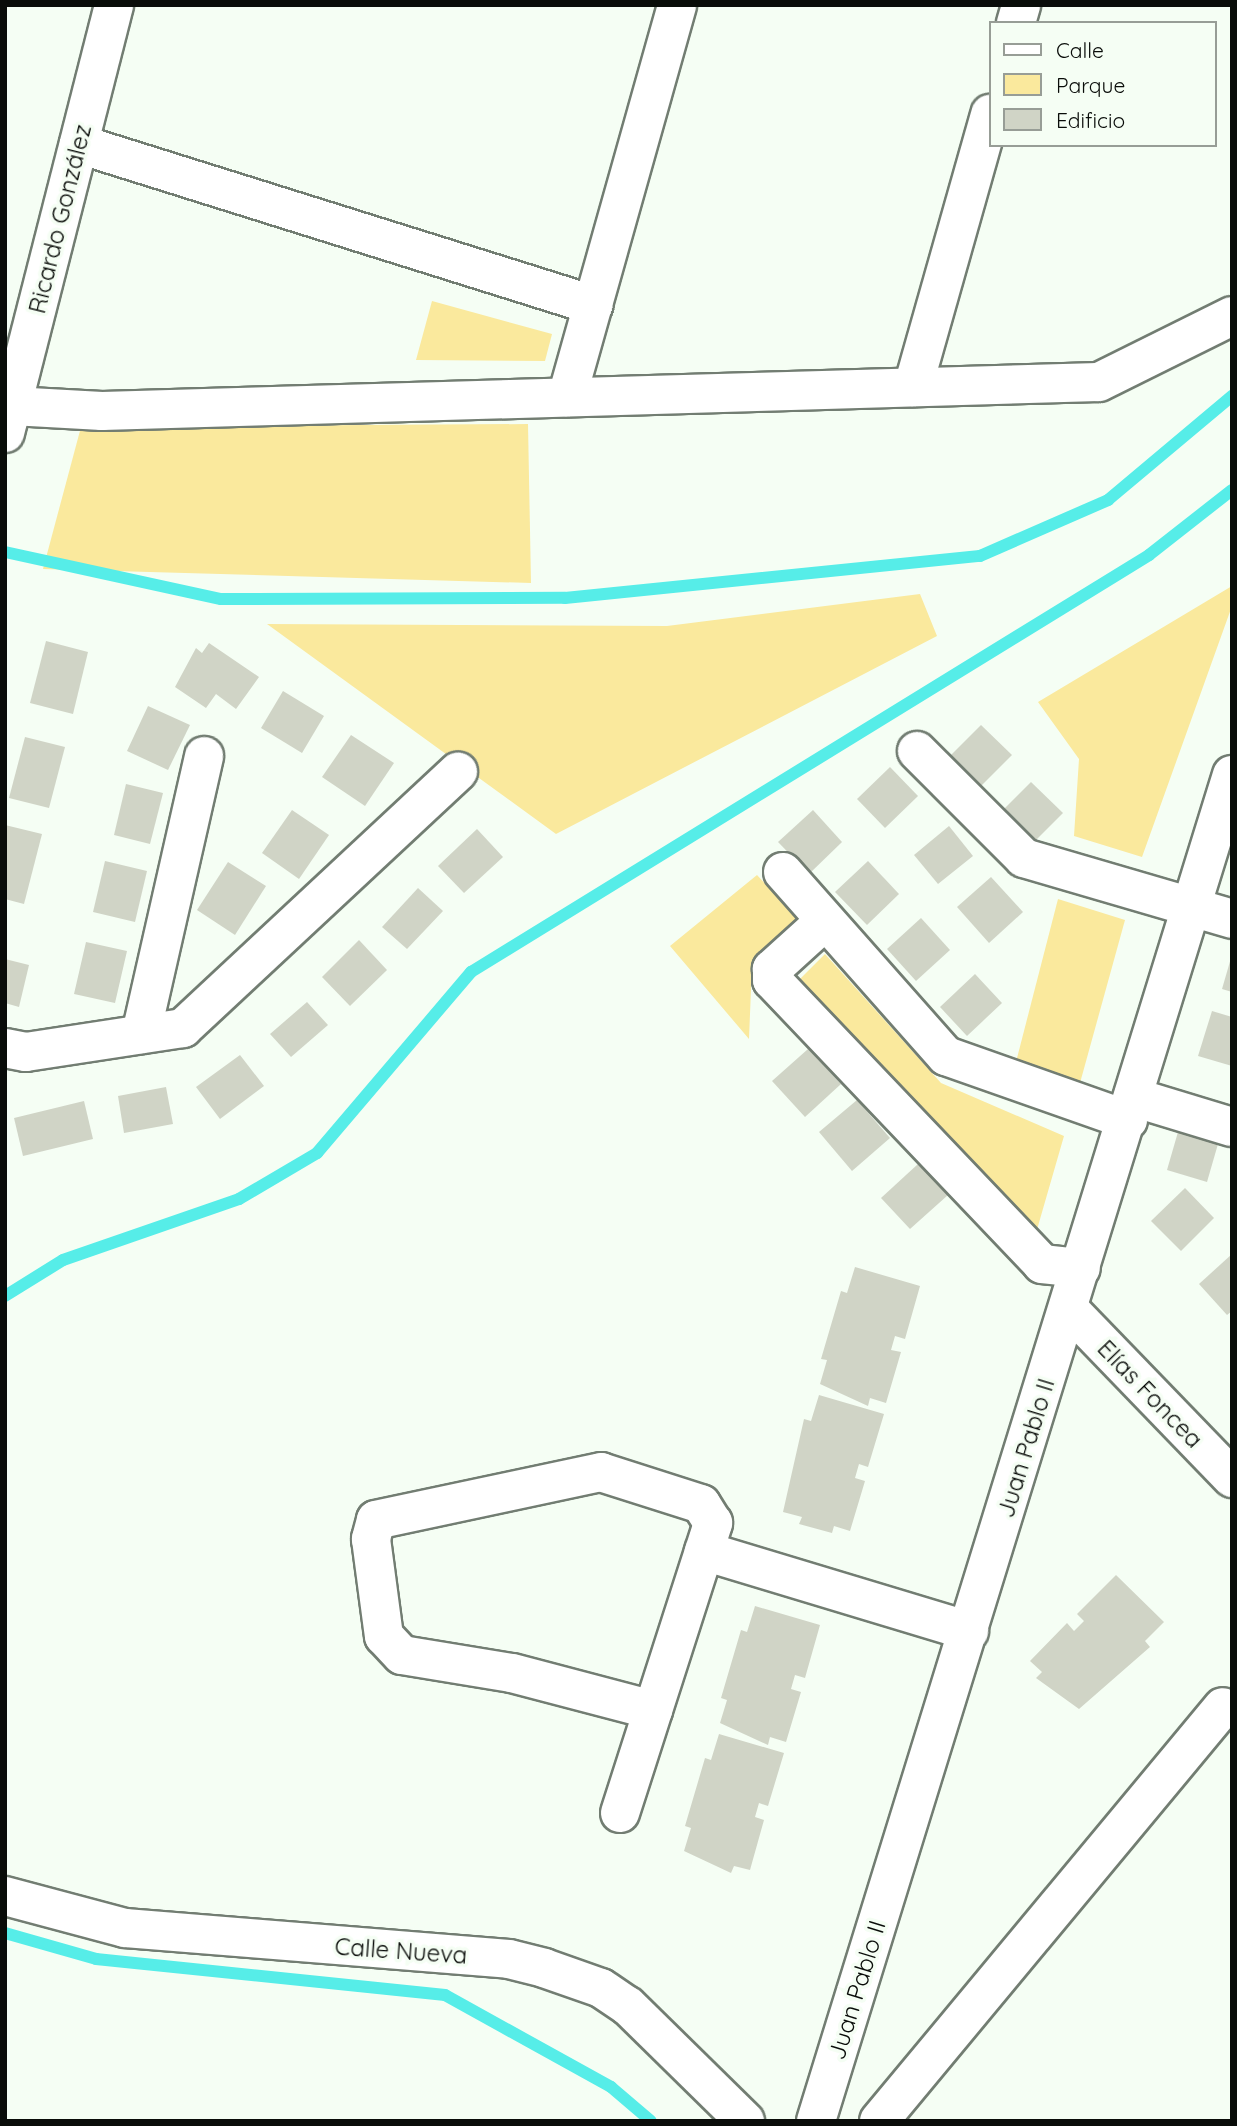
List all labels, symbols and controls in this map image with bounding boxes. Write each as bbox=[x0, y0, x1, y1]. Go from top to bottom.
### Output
legend bbox=[988, 21, 1216, 147]
text: Calle bbox=[1056, 37, 1104, 63]
text: Parque bbox=[1056, 72, 1125, 98]
text: Edificio bbox=[1056, 107, 1125, 133]
street label: Ricardo González bbox=[23, 121, 97, 317]
street label: Elías Foncea bbox=[1091, 1334, 1209, 1454]
street label: Juan Pablo II bbox=[991, 1375, 1061, 1521]
street label: Juan Pablo II bbox=[822, 1917, 892, 2063]
street label: Calle Nueva bbox=[334, 1932, 468, 1970]

